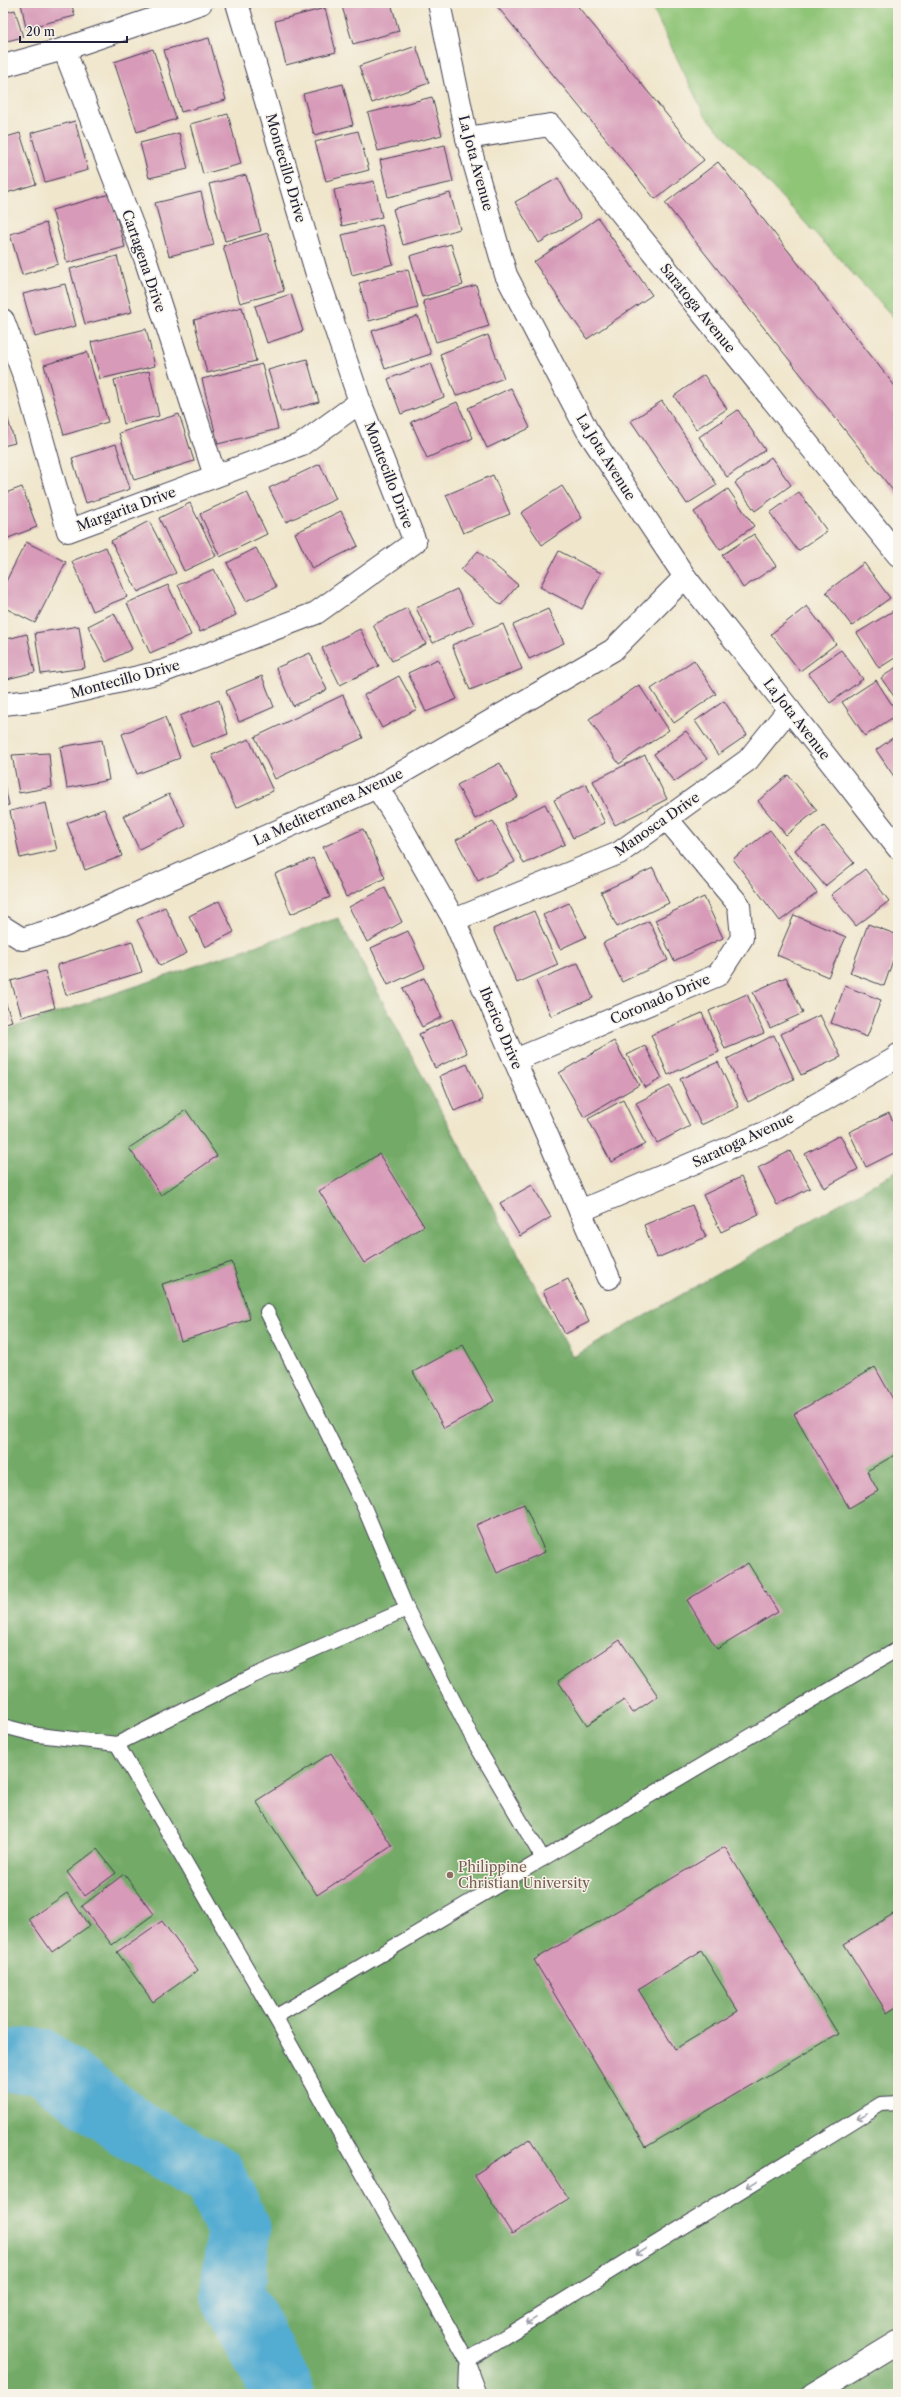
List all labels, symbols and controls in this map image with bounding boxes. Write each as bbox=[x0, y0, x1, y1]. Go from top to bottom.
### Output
scale bar bbox=[20, 18, 127, 44]
text: 20 m bbox=[26, 24, 55, 39]
street label: Montecillo Drive bbox=[262, 111, 310, 225]
street label: La Jota Avenue bbox=[455, 113, 497, 213]
street label: Cartagena Drive bbox=[118, 207, 170, 315]
street label: Saratoga Avenue bbox=[656, 260, 740, 356]
street label: La Jota Avenue bbox=[572, 410, 640, 504]
street label: Montecillo Drive bbox=[360, 419, 418, 531]
street label: Margarita Drive bbox=[74, 483, 178, 535]
street label: Montecillo Drive bbox=[68, 656, 182, 702]
street label: La Jota Avenue bbox=[760, 675, 835, 763]
street label: La Mediterranea Avenue bbox=[250, 764, 406, 850]
street label: Manosca Drive bbox=[611, 788, 703, 860]
street label: Coronado Drive bbox=[607, 970, 713, 1028]
street label: Iberico Drive bbox=[476, 984, 526, 1072]
street label: Saratoga Avenue bbox=[689, 1109, 797, 1171]
place label: Philippine Christian University bbox=[458, 1858, 590, 1892]
marker: Philippine Christian University bbox=[445, 1870, 455, 1880]
one-way arrow bbox=[856, 2112, 868, 2120]
one-way arrow bbox=[747, 2180, 758, 2188]
one-way arrow bbox=[635, 2249, 647, 2257]
one-way arrow bbox=[526, 2317, 537, 2325]

